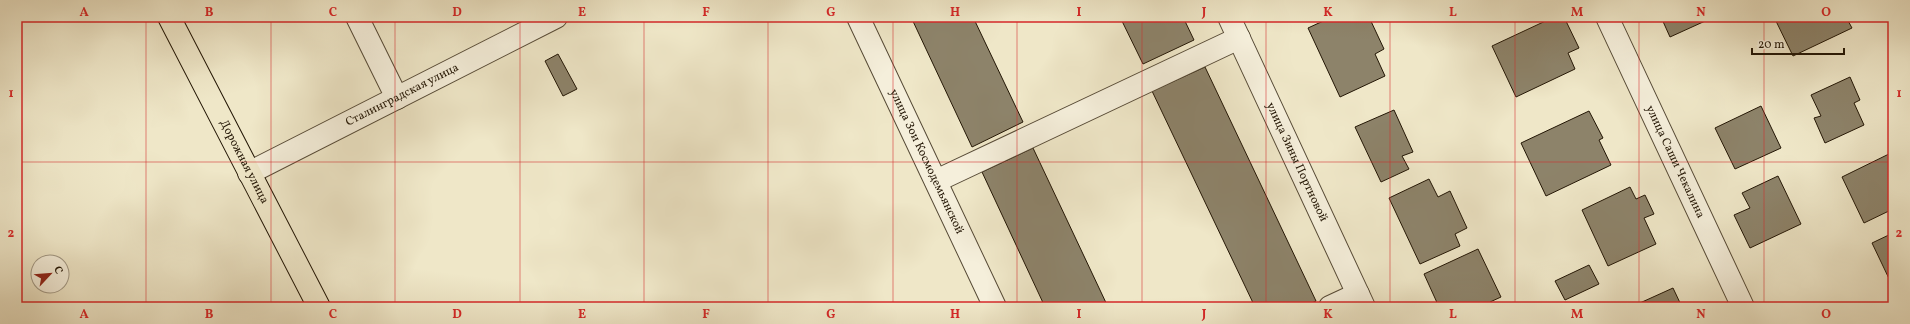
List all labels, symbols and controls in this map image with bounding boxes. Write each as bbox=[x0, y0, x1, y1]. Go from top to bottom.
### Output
text: A bbox=[79, 4, 89, 22]
text: B bbox=[205, 4, 214, 22]
text: C bbox=[329, 4, 337, 22]
text: D bbox=[452, 4, 462, 22]
text: E bbox=[578, 4, 586, 22]
text: F bbox=[702, 4, 710, 22]
text: G bbox=[826, 4, 836, 22]
text: H bbox=[950, 4, 960, 22]
text: I bbox=[1077, 4, 1082, 22]
text: J bbox=[1201, 4, 1207, 22]
text: K bbox=[1323, 4, 1333, 22]
text: L bbox=[1449, 4, 1457, 22]
text: M bbox=[1571, 4, 1584, 22]
text: N bbox=[1696, 4, 1706, 22]
text: O bbox=[1821, 4, 1831, 22]
scale bar bbox=[1752, 30, 1844, 56]
text: 20 m bbox=[1758, 37, 1785, 53]
street label: Сталинградская улица bbox=[343, 60, 462, 131]
text: 1 bbox=[8, 85, 14, 103]
text: 1 bbox=[1896, 85, 1902, 103]
street label: улица Зои Космодемьянской bbox=[885, 87, 967, 237]
street label: улица Зины Портновой bbox=[1262, 100, 1331, 224]
street label: улица Саши Чекалина bbox=[1642, 103, 1708, 221]
street label: Дорожная улица bbox=[215, 117, 272, 207]
text: 2 bbox=[8, 225, 15, 243]
text: 2 bbox=[1896, 225, 1903, 243]
north arrow bbox=[30, 254, 70, 294]
text: С bbox=[49, 264, 66, 277]
text: A bbox=[79, 306, 89, 324]
text: B bbox=[205, 306, 214, 324]
text: C bbox=[329, 306, 337, 324]
text: D bbox=[452, 306, 462, 324]
text: E bbox=[578, 306, 586, 324]
text: F bbox=[702, 306, 710, 324]
text: G bbox=[826, 306, 836, 324]
text: H bbox=[950, 306, 960, 324]
text: I bbox=[1077, 306, 1082, 324]
text: J bbox=[1201, 306, 1207, 324]
text: K bbox=[1323, 306, 1333, 324]
text: L bbox=[1449, 306, 1457, 324]
text: M bbox=[1571, 306, 1584, 324]
text: N bbox=[1696, 306, 1706, 324]
text: O bbox=[1821, 306, 1831, 324]

